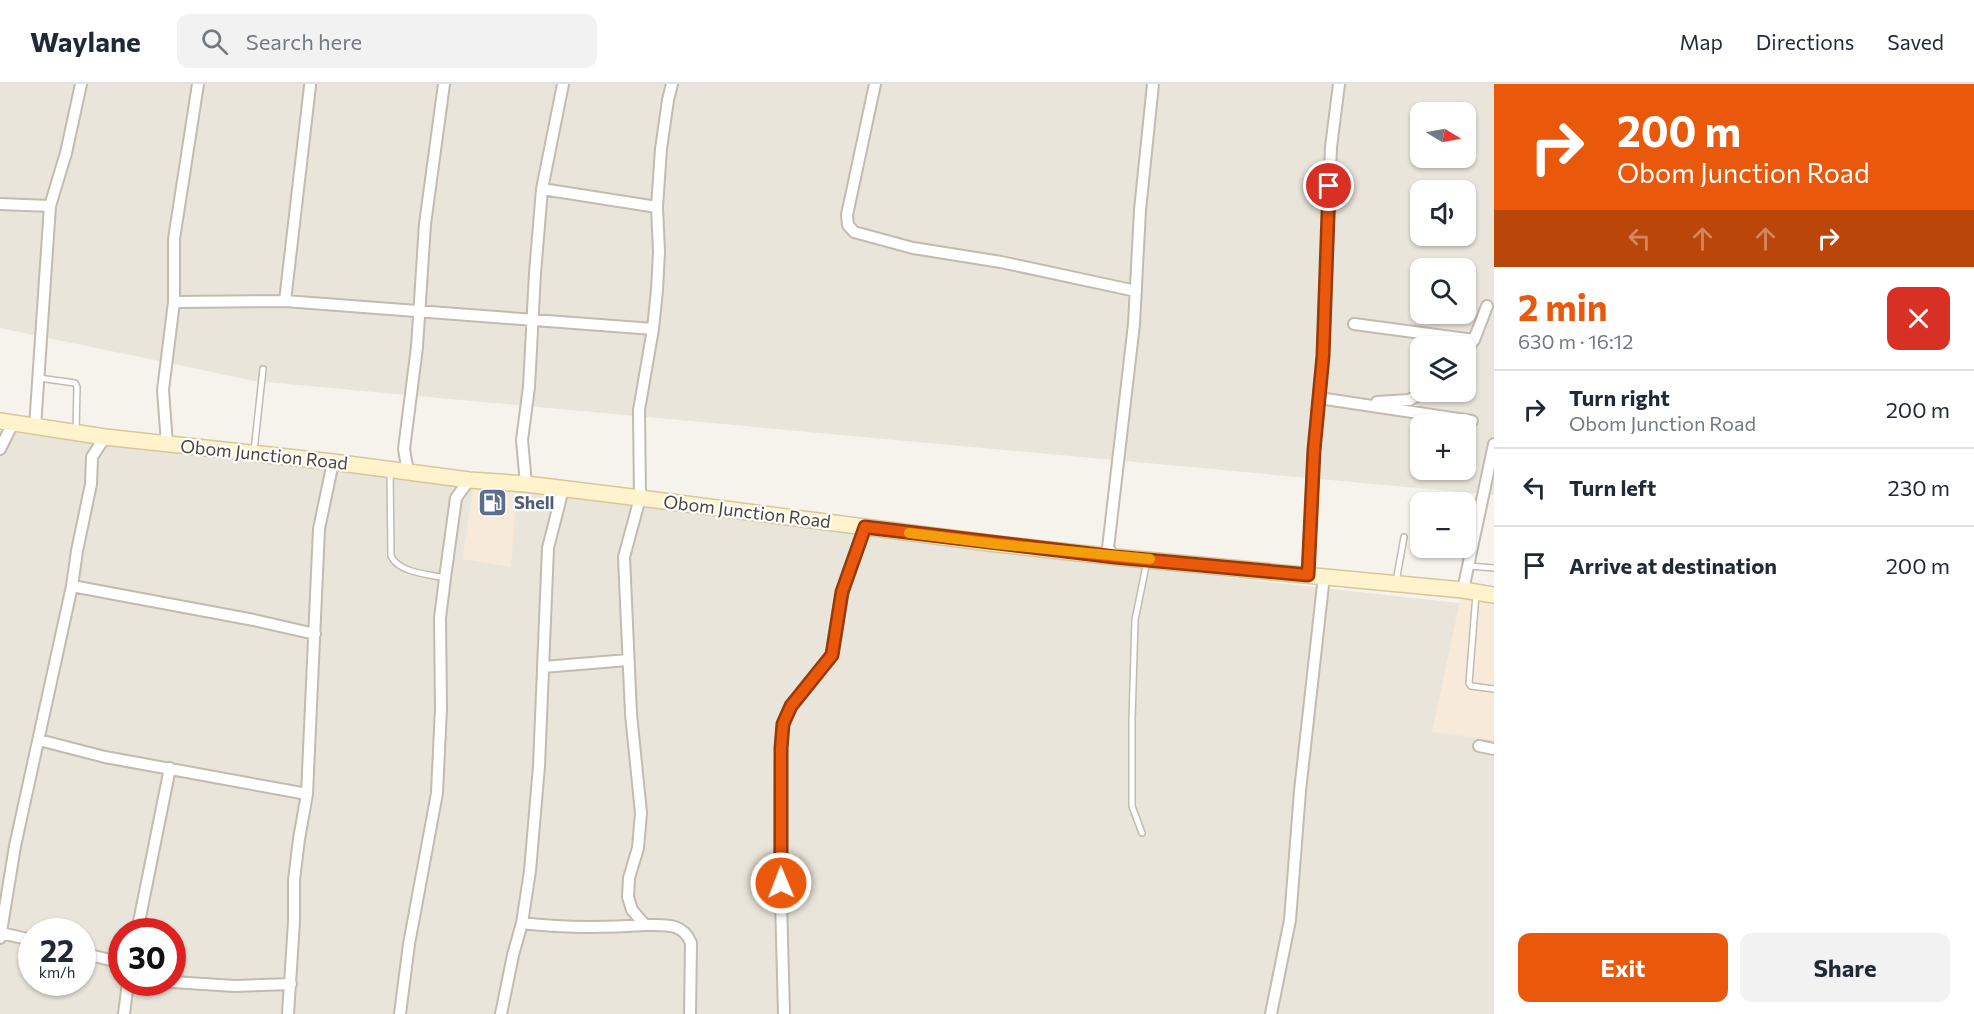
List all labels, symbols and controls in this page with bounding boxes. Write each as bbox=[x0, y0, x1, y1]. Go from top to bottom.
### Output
search box bbox=[177, 14, 597, 68]
text: Waylane bbox=[30, 24, 141, 58]
icon: search bbox=[198, 25, 231, 58]
text: Search here bbox=[246, 28, 362, 55]
text: Map bbox=[1680, 29, 1723, 54]
text: Directions bbox=[1756, 29, 1854, 54]
text: Saved bbox=[1887, 29, 1944, 54]
north arrow bbox=[1410, 102, 1476, 168]
map controls bbox=[1410, 102, 1476, 558]
text: 200 m bbox=[1617, 104, 1741, 156]
icon: right bbox=[1518, 108, 1596, 186]
text: Obom Junction Road bbox=[1617, 156, 1869, 189]
pin bbox=[1303, 160, 1354, 211]
icon: arrive bbox=[1312, 169, 1345, 202]
button: sound bbox=[1410, 180, 1476, 246]
icon: left bbox=[1623, 222, 1656, 255]
icon: ahead bbox=[1686, 222, 1719, 255]
icon: ahead bbox=[1749, 222, 1782, 255]
icon: right bbox=[1812, 222, 1845, 255]
button: search bbox=[1410, 258, 1476, 324]
text: 2 min bbox=[1518, 284, 1608, 328]
button: close bbox=[1887, 287, 1950, 350]
text: 630 m · 16:12 bbox=[1518, 329, 1633, 353]
button: layers bbox=[1410, 336, 1476, 402]
text: Turn right bbox=[1569, 384, 1670, 411]
icon: right bbox=[1518, 393, 1551, 426]
text: 200 m bbox=[1886, 396, 1950, 423]
text: Obom Junction Road bbox=[1569, 411, 1756, 435]
button: + bbox=[1410, 414, 1476, 480]
street label: Obom Junction Road bbox=[179, 434, 349, 474]
icon: left bbox=[1518, 471, 1551, 504]
text: Turn left bbox=[1569, 474, 1656, 501]
text: 230 m bbox=[1887, 474, 1950, 501]
fuel station icon: Shell bbox=[477, 487, 509, 519]
street label: Obom Junction Road bbox=[662, 490, 832, 532]
place label: Shell bbox=[514, 491, 555, 513]
button: − bbox=[1410, 492, 1476, 558]
icon: arrive bbox=[1518, 549, 1551, 582]
text: Arrive at destination bbox=[1569, 552, 1777, 579]
text: 200 m bbox=[1886, 552, 1950, 579]
position arrow bbox=[749, 851, 813, 915]
speed limit sign: 30 bbox=[108, 918, 186, 996]
text: 22 bbox=[40, 931, 74, 968]
button: Exit bbox=[1518, 933, 1728, 1002]
button: Share bbox=[1740, 933, 1950, 1002]
text: km/h bbox=[39, 963, 75, 981]

